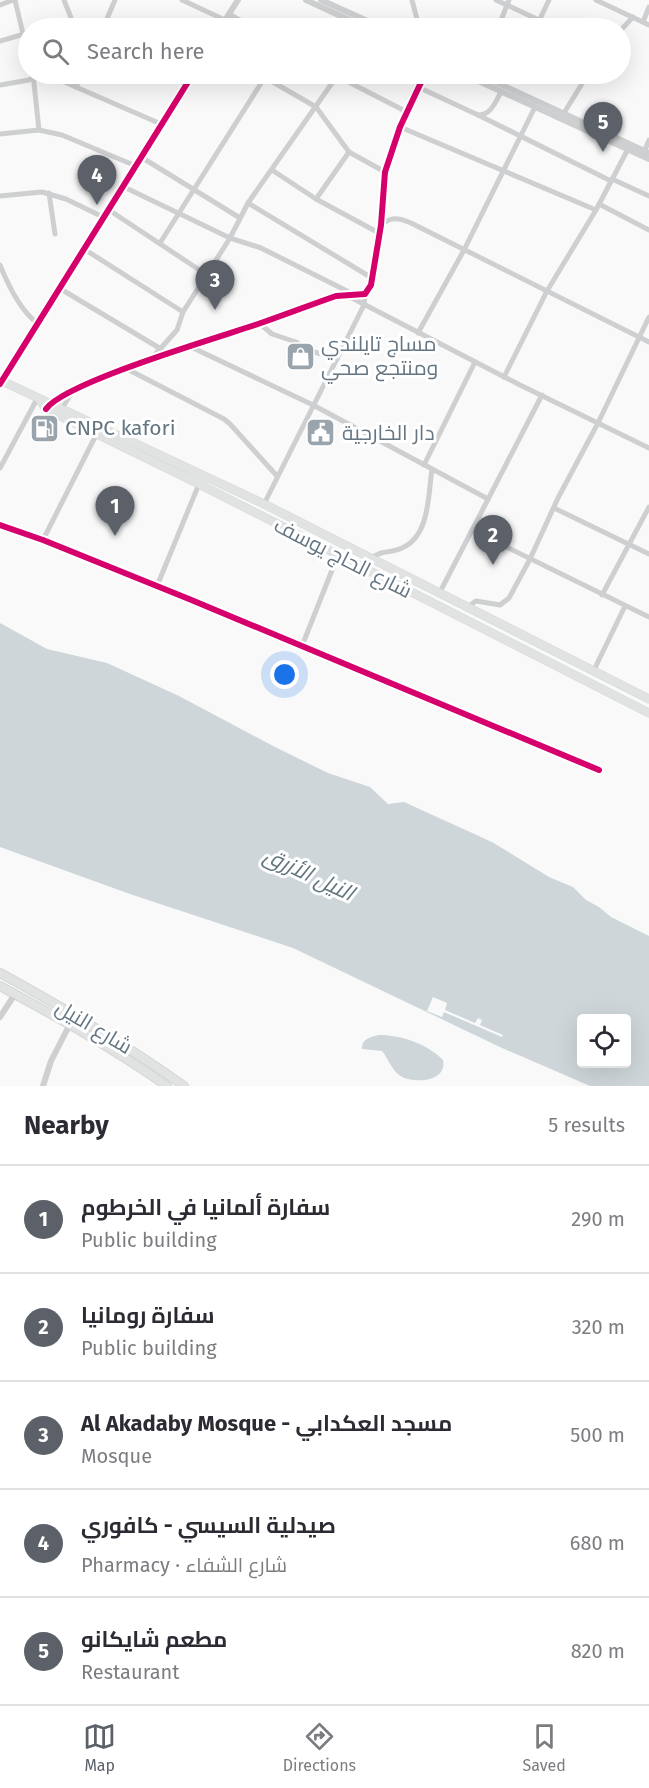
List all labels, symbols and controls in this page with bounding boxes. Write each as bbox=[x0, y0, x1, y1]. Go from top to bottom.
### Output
search box bbox=[18, 18, 631, 84]
icon: search bbox=[39, 35, 72, 68]
text: Search here bbox=[87, 38, 205, 65]
pin: 5 bbox=[584, 102, 622, 152]
pin: 4 bbox=[78, 156, 116, 205]
pin: 3 bbox=[196, 260, 234, 310]
place label: مساج تايلندي ومنتجع صحي bbox=[321, 331, 438, 384]
shop icon: مساج تايلندي ومنتجع صحي bbox=[284, 340, 316, 372]
fuel station icon: CNPC kafori bbox=[28, 412, 60, 444]
place label: CNPC kafori bbox=[65, 415, 176, 441]
public building icon: دار الخارجية bbox=[305, 417, 337, 449]
place label: دار الخارجية bbox=[342, 420, 435, 446]
pin: 1 bbox=[96, 486, 134, 536]
street label: شارع الحاج يوسف bbox=[269, 512, 416, 605]
pin: 2 bbox=[474, 516, 512, 565]
your location bbox=[270, 660, 299, 689]
water label: النيل الأزرق bbox=[260, 841, 360, 908]
street label: شارع النيل bbox=[50, 994, 137, 1061]
map controls bbox=[577, 1014, 631, 1068]
button: locate bbox=[577, 1014, 631, 1068]
text: Nearby bbox=[24, 1110, 109, 1141]
text: 5 results bbox=[548, 1113, 625, 1137]
text: سفارة ألمانيا في الخرطوم bbox=[81, 1194, 330, 1221]
text: 1 bbox=[39, 1207, 48, 1231]
text: 290 m bbox=[571, 1207, 625, 1231]
text: Public building bbox=[81, 1228, 217, 1252]
text: سفارة رومانيا bbox=[81, 1302, 215, 1329]
text: 2 bbox=[38, 1315, 49, 1339]
text: 320 m bbox=[572, 1315, 625, 1339]
text: Public building bbox=[81, 1336, 217, 1360]
text: Al Akadaby Mosque - مسجد العكدابي bbox=[81, 1410, 452, 1437]
text: 3 bbox=[38, 1423, 49, 1447]
text: 500 m bbox=[570, 1423, 625, 1447]
text: Mosque bbox=[81, 1444, 152, 1468]
text: صيدلية السيسي - كافوري bbox=[81, 1512, 336, 1539]
text: 4 bbox=[38, 1531, 49, 1555]
text: 680 m bbox=[570, 1531, 625, 1555]
text: Pharmacy · شارع الشفاء bbox=[81, 1553, 287, 1577]
text: مطعم شايكانو bbox=[81, 1626, 227, 1653]
text: 5 bbox=[38, 1639, 49, 1663]
text: 820 m bbox=[571, 1639, 625, 1663]
text: Restaurant bbox=[81, 1660, 179, 1684]
tab: Map bbox=[83, 1720, 116, 1775]
tab: Directions bbox=[283, 1720, 356, 1775]
tab: Saved bbox=[522, 1720, 566, 1775]

